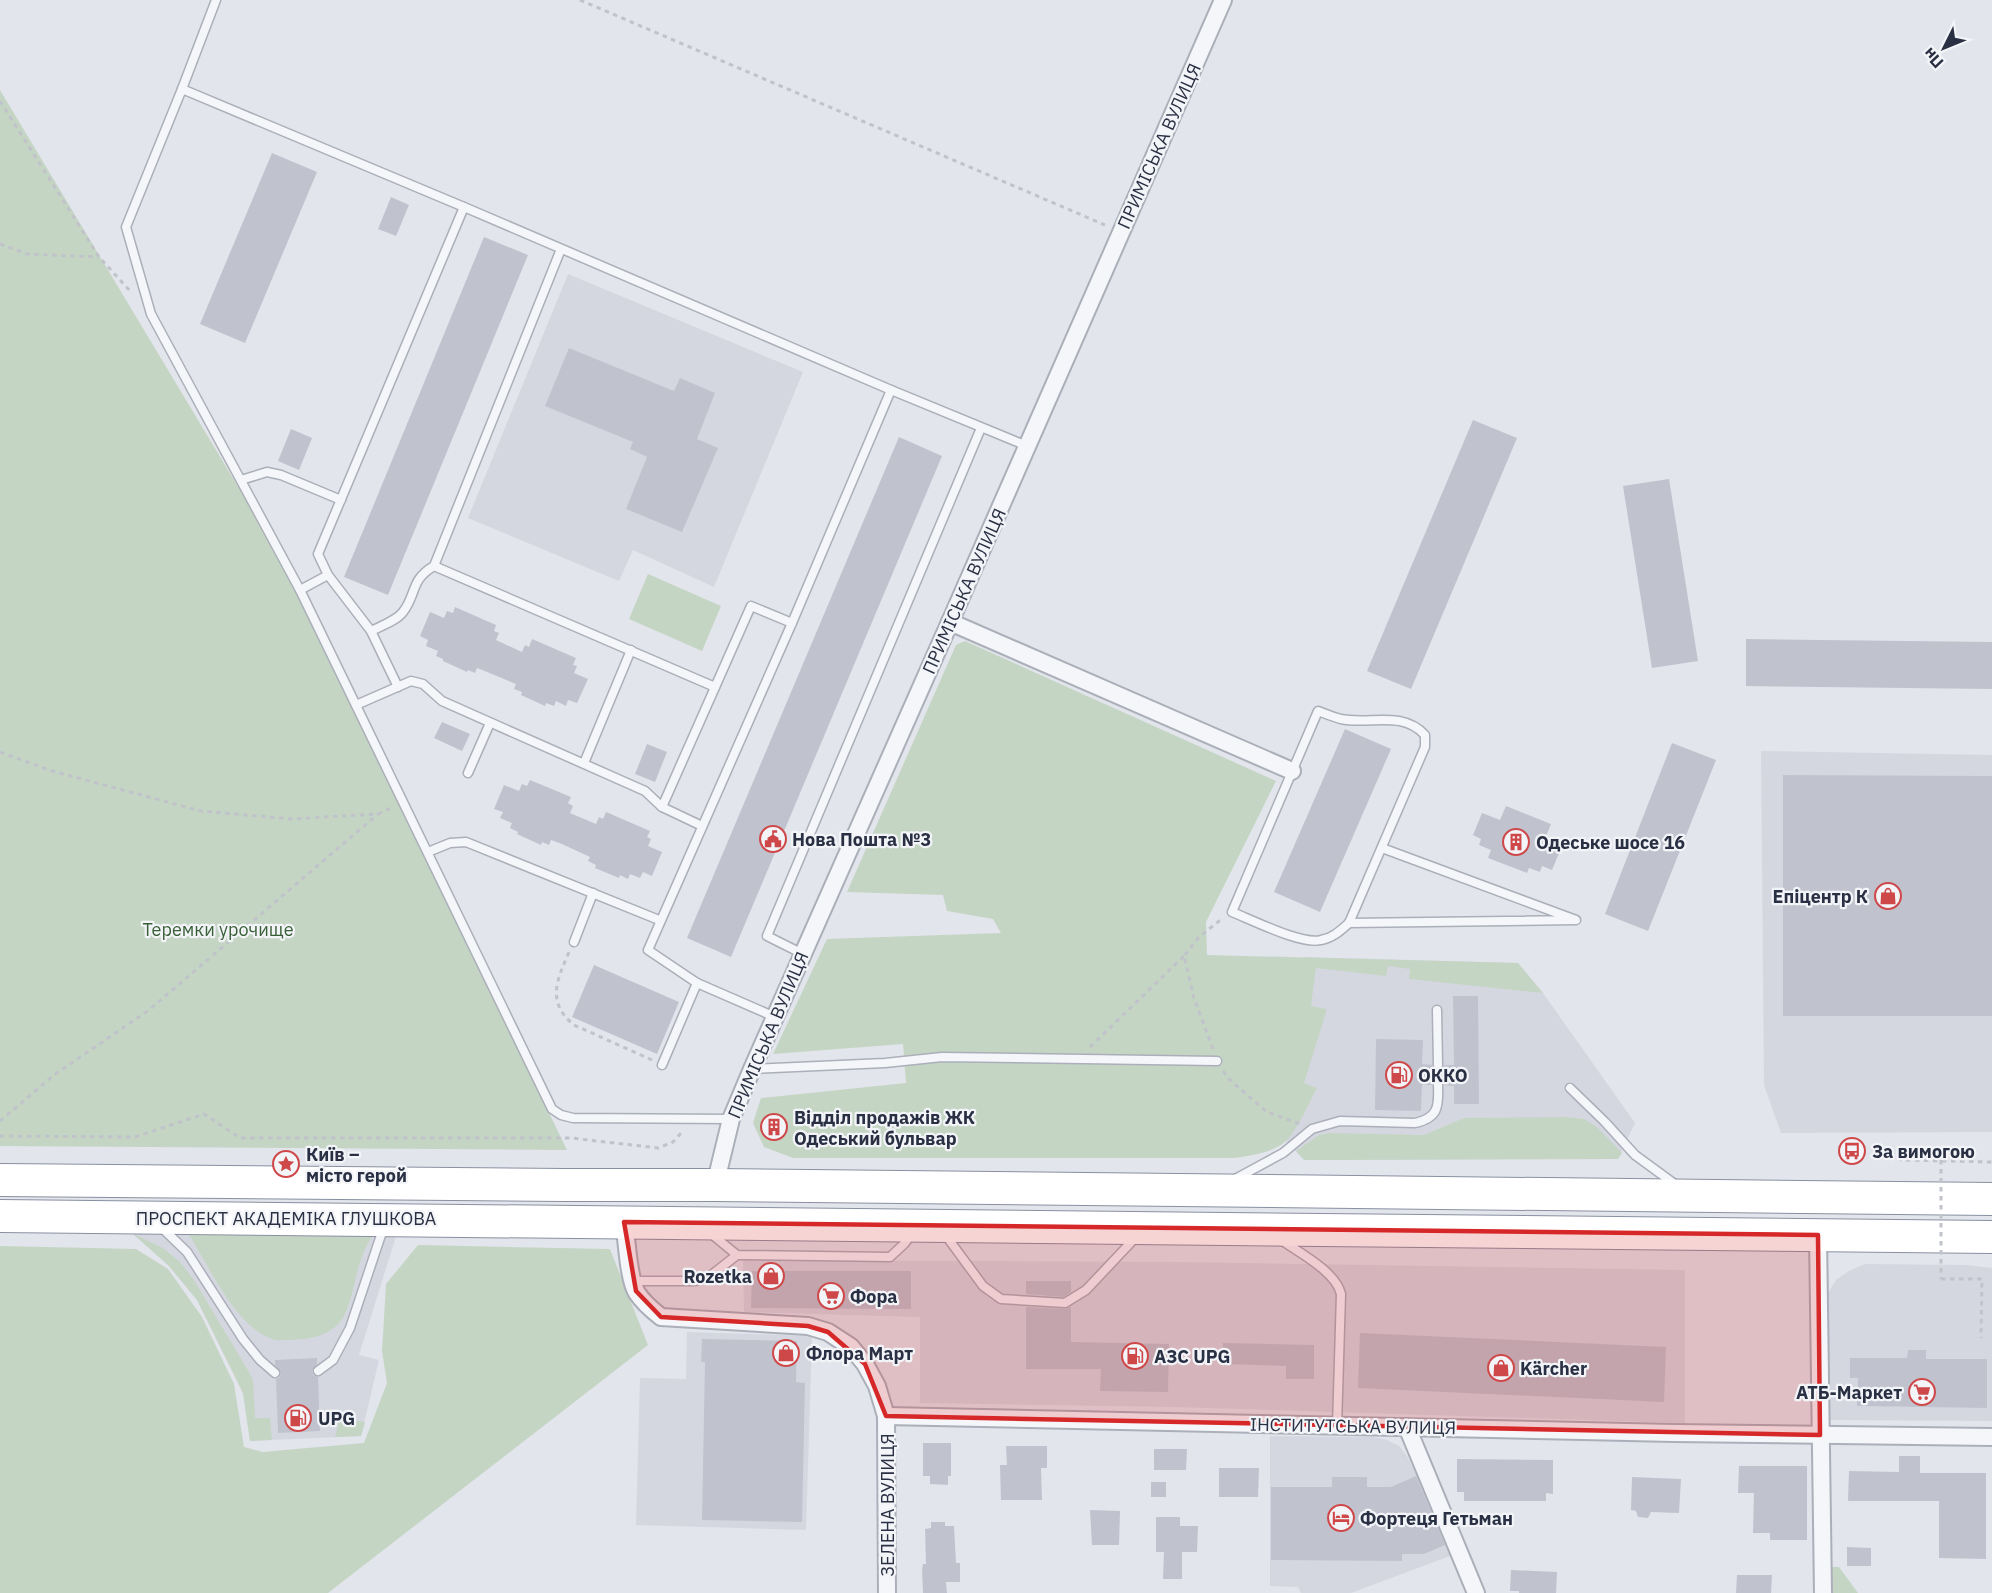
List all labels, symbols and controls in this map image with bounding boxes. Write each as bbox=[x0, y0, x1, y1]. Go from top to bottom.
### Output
north arrow bbox=[1914, 18, 1974, 78]
text: Пн bbox=[1919, 44, 1948, 73]
street label: ПРИМІСЬКА ВУЛИЦЯ bbox=[1112, 60, 1206, 232]
street label: ПРИМІСЬКА ВУЛИЦЯ bbox=[917, 505, 1011, 677]
public building icon: Нова Пошта №3 bbox=[758, 824, 788, 854]
building icon: Одеське шосе 16 bbox=[1501, 827, 1531, 857]
place label: Нова Пошта №3 bbox=[792, 828, 931, 851]
place label: Одеське шосе 16 bbox=[1536, 831, 1685, 854]
shop icon: Епіцентр К bbox=[1873, 881, 1903, 911]
place label: Епіцентр К bbox=[1773, 885, 1868, 908]
park label: Теремки урочище bbox=[142, 918, 294, 941]
street label: ПРИМІСЬКА ВУЛИЦЯ bbox=[722, 948, 814, 1122]
fuel station icon: ОККО bbox=[1384, 1060, 1414, 1090]
place label: ОККО bbox=[1418, 1064, 1468, 1087]
place label: Відділ продажів ЖК Одеський бульвар bbox=[794, 1106, 975, 1150]
building icon: Відділ продажів ЖК Одеський бульвар bbox=[759, 1112, 789, 1142]
bus stop icon: За вимогою bbox=[1837, 1136, 1867, 1166]
place label: За вимогою bbox=[1872, 1140, 1975, 1163]
place label: Київ – місто герой bbox=[306, 1143, 407, 1187]
place icon: Київ – місто герой bbox=[271, 1149, 301, 1179]
street label: ПРОСПЕКТ АКАДЕМІКА ГЛУШКОВА bbox=[136, 1207, 437, 1230]
shop icon: Rozetka bbox=[756, 1261, 786, 1291]
place label: Rozetka bbox=[683, 1265, 752, 1288]
supermarket icon: Фора bbox=[816, 1281, 846, 1311]
place label: Фора bbox=[850, 1285, 898, 1308]
shop icon: Флора Март bbox=[771, 1338, 801, 1368]
fuel station icon: АЗС UPG bbox=[1120, 1341, 1150, 1371]
place label: Флора Март bbox=[806, 1342, 913, 1365]
place label: АЗС UPG bbox=[1154, 1345, 1230, 1368]
shop icon: Kärcher bbox=[1486, 1353, 1516, 1383]
place label: Kärcher bbox=[1520, 1357, 1587, 1380]
supermarket icon: АТБ-Маркет bbox=[1907, 1377, 1937, 1407]
place label: АТБ-Маркет bbox=[1796, 1381, 1902, 1404]
fuel station icon: UPG bbox=[283, 1403, 313, 1433]
place label: UPG bbox=[318, 1407, 355, 1430]
street label: ІНСТИТУТСЬКА ВУЛИЦЯ bbox=[1250, 1413, 1456, 1439]
street label: ЗЕЛЕНА ВУЛИЦЯ bbox=[876, 1433, 899, 1577]
hotel icon: Фортеця Гетьман bbox=[1326, 1503, 1356, 1533]
place label: Фортеця Гетьман bbox=[1360, 1507, 1513, 1530]

